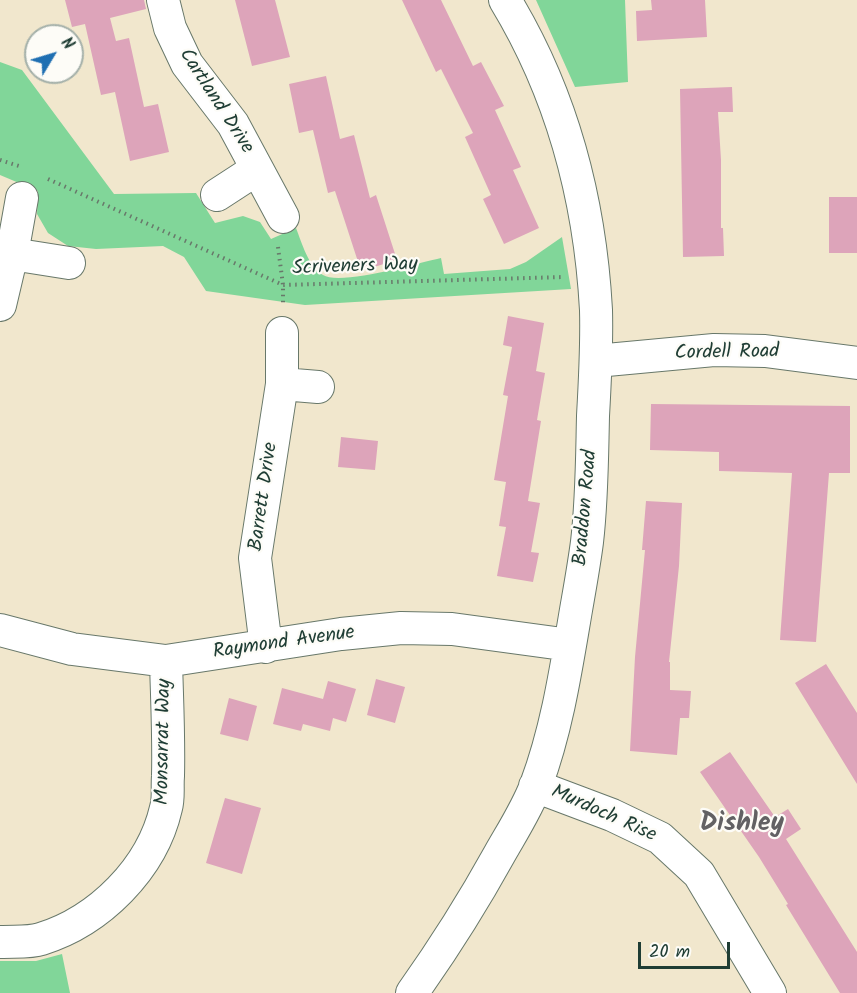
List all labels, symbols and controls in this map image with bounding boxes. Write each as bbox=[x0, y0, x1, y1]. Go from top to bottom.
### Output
north arrow bbox=[24, 24, 84, 84]
text: N bbox=[54, 32, 80, 56]
street label: Cartland Drive bbox=[172, 45, 258, 159]
street label: Scriveners Way bbox=[292, 254, 418, 282]
street label: Cordell Road bbox=[675, 341, 779, 367]
street label: Barrett Drive bbox=[245, 441, 285, 553]
street label: Braddon Road bbox=[570, 449, 604, 567]
street label: Raymond Avenue bbox=[212, 622, 356, 666]
street label: Monsarrat Way bbox=[152, 679, 178, 805]
street label: Murdoch Rise bbox=[547, 781, 659, 849]
district label: Dishley bbox=[700, 810, 784, 842]
scale bar bbox=[641, 930, 732, 968]
text: 20 m bbox=[649, 938, 690, 967]

